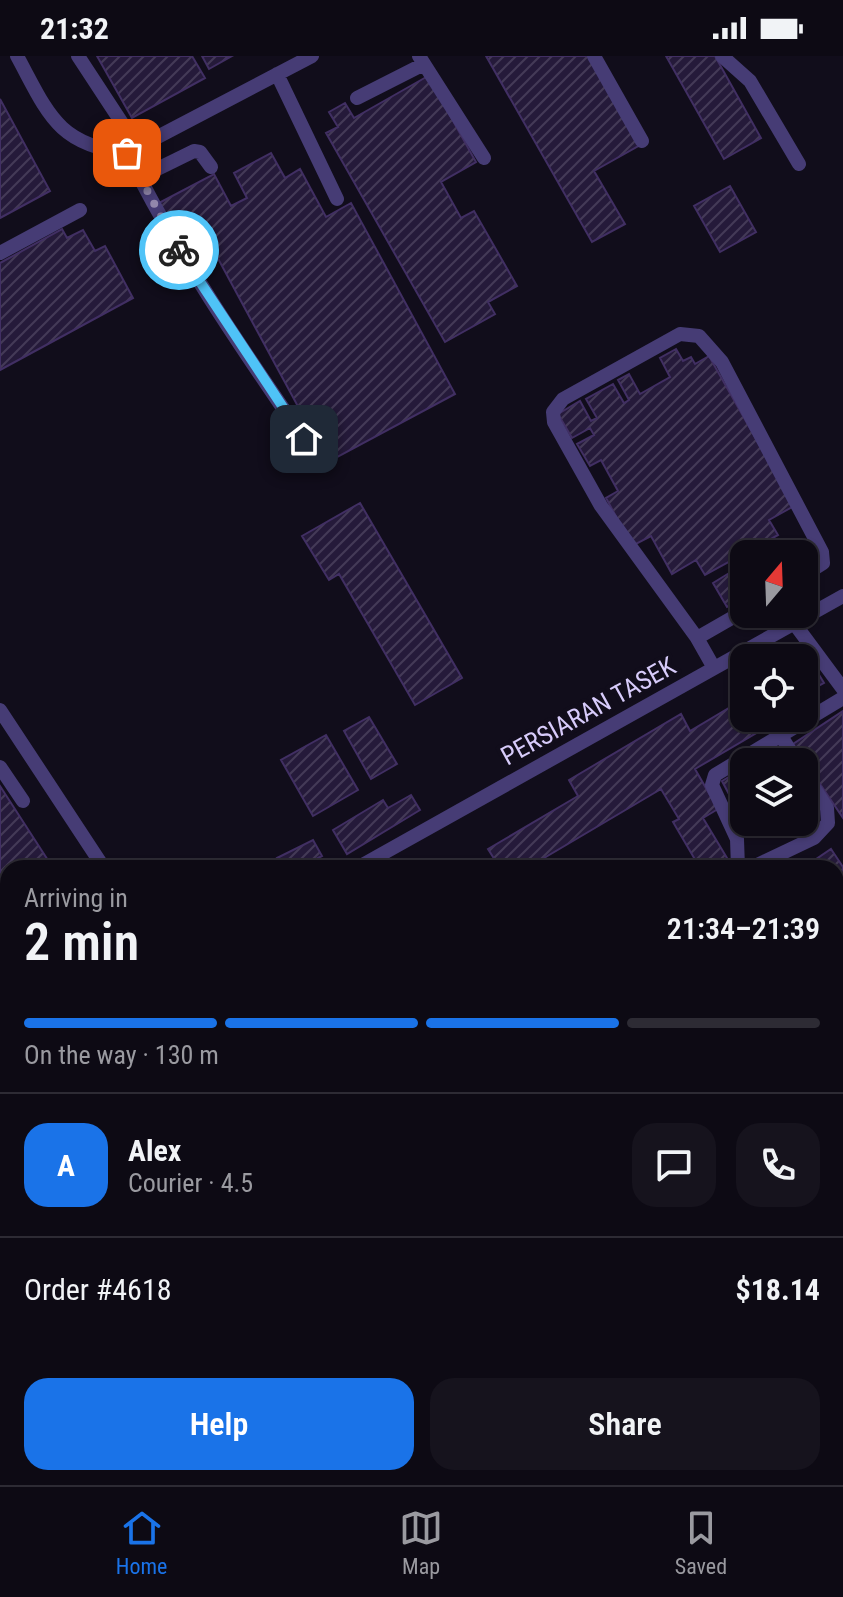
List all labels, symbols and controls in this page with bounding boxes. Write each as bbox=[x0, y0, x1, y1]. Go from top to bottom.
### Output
text: 21:32 bbox=[40, 11, 109, 46]
pin bbox=[93, 119, 161, 187]
icon: bag bbox=[105, 131, 149, 175]
courier bbox=[139, 210, 219, 290]
icon: bike bbox=[157, 228, 201, 272]
pin bbox=[270, 405, 338, 473]
icon: home bbox=[282, 417, 326, 461]
north arrow bbox=[730, 540, 818, 628]
map controls bbox=[730, 540, 818, 836]
button: locate bbox=[730, 644, 818, 732]
street label: PERSIARAN TASEK bbox=[496, 650, 681, 771]
button: layers bbox=[730, 748, 818, 836]
text: Arriving in bbox=[24, 883, 128, 913]
text: 21:34–21:39 bbox=[667, 911, 820, 946]
text: 2 min bbox=[24, 912, 139, 973]
text: On the way · 130 m bbox=[24, 1040, 219, 1070]
button: chat bbox=[632, 1123, 716, 1207]
button: phone bbox=[736, 1123, 820, 1207]
text: Alex bbox=[128, 1133, 181, 1168]
text: A bbox=[57, 1148, 75, 1183]
text: Courier · 4.5 bbox=[128, 1168, 253, 1198]
text: Order #4618 bbox=[24, 1272, 172, 1307]
text: $18.14 bbox=[735, 1272, 820, 1307]
button: Help bbox=[24, 1378, 414, 1470]
button: Share bbox=[430, 1378, 820, 1470]
tab: Home bbox=[116, 1506, 167, 1579]
tab: Map bbox=[399, 1506, 443, 1579]
tab: Saved bbox=[675, 1506, 727, 1579]

